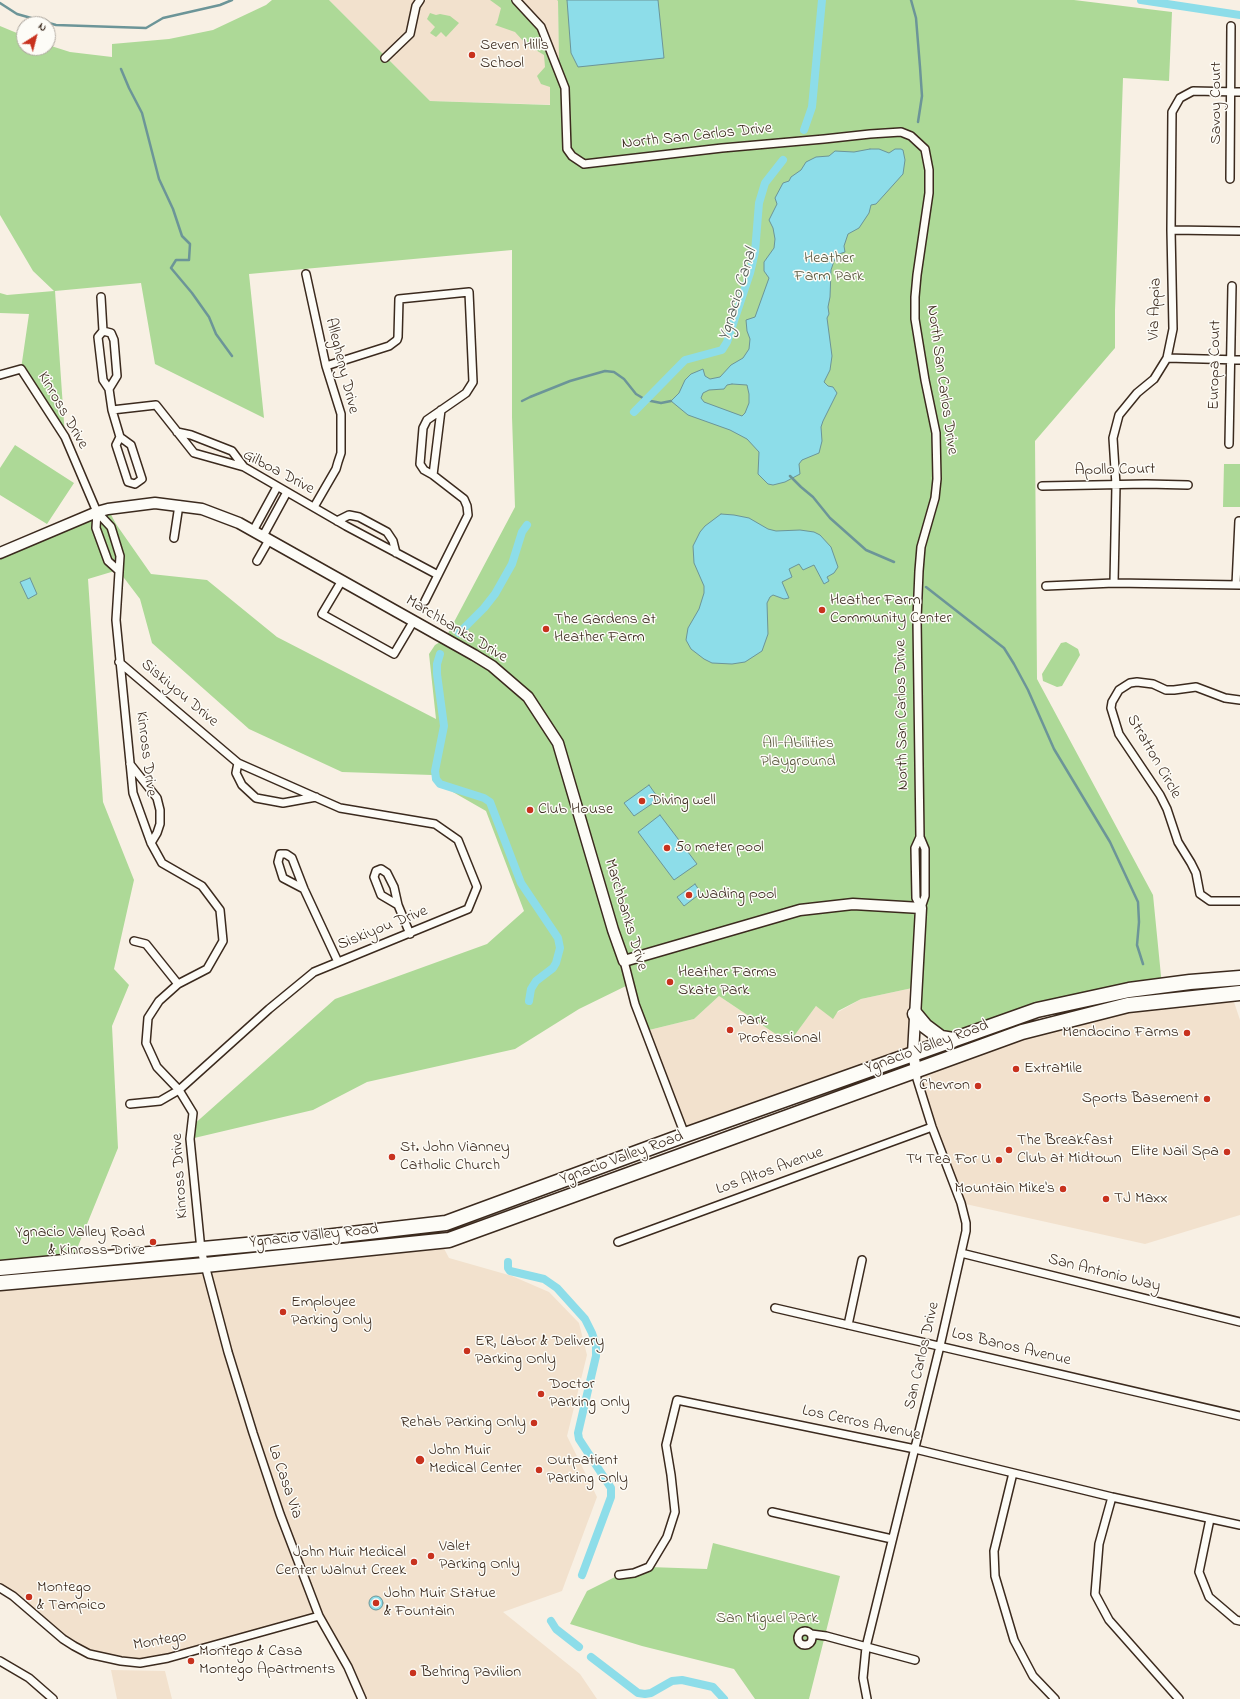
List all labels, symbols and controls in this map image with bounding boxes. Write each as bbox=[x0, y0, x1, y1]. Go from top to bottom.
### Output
north arrow bbox=[16, 16, 56, 56]
text: N bbox=[35, 18, 50, 36]
place label: Seven Hills School bbox=[480, 36, 549, 74]
marker: Seven Hills School bbox=[467, 50, 477, 60]
street label: Savoy Court bbox=[1207, 62, 1227, 144]
street label: North San Carlos Drive bbox=[621, 120, 773, 154]
water label: Ygnacio Canal bbox=[715, 246, 763, 344]
park label: Heather Farm Park bbox=[794, 249, 864, 287]
street label: Via Appia bbox=[1145, 277, 1167, 341]
street label: North San Carlos Drive bbox=[921, 304, 961, 456]
street label: Allegheny Drive bbox=[320, 316, 362, 416]
street label: Europa Court bbox=[1206, 320, 1226, 410]
street label: Kinross Drive bbox=[32, 369, 92, 453]
street label: Gilboa Drive bbox=[239, 446, 317, 500]
street label: Apollo Court bbox=[1075, 461, 1155, 481]
place label: Heather Farm Community Center bbox=[830, 591, 951, 629]
street label: Marchbanks Drive bbox=[402, 592, 510, 668]
marker: Heather Farm Community Center bbox=[817, 605, 827, 615]
place label: The Gardens at Heather Farm bbox=[554, 610, 656, 648]
marker: The Gardens at Heather Farm bbox=[541, 624, 551, 634]
street label: North San Carlos Drive bbox=[892, 639, 914, 791]
street label: Siskiyou Drive bbox=[136, 656, 222, 732]
street label: Kinross Drive bbox=[130, 710, 160, 798]
street label: Stratton Circle bbox=[1121, 712, 1185, 802]
park label: All-Abilities Playground bbox=[761, 734, 835, 772]
place label: Diving well bbox=[650, 791, 716, 811]
marker: Diving well bbox=[637, 796, 647, 806]
place label: Club House bbox=[538, 800, 613, 820]
marker: Club House bbox=[525, 805, 535, 815]
place label: 50 meter pool bbox=[675, 838, 764, 858]
marker: 50 meter pool bbox=[662, 843, 672, 853]
street label: Marchbanks Drive bbox=[599, 857, 651, 973]
place label: Wading pool bbox=[697, 885, 777, 905]
marker: Wading pool bbox=[684, 890, 694, 900]
street label: Siskiyou Drive bbox=[335, 902, 431, 956]
place label: Heather Farms Skate Park bbox=[678, 963, 777, 1001]
marker: Heather Farms Skate Park bbox=[665, 977, 675, 987]
place label: Park Professional bbox=[738, 1011, 821, 1049]
street label: Ygnacio Valley Road bbox=[863, 1017, 991, 1079]
place label: Mendocino Farms bbox=[1062, 1023, 1179, 1043]
marker: Park Professional bbox=[725, 1025, 735, 1035]
marker: Mendocino Farms bbox=[1182, 1028, 1192, 1038]
place label: ExtraMile bbox=[1024, 1059, 1082, 1079]
marker: ExtraMile bbox=[1011, 1064, 1021, 1074]
place label: Chevron bbox=[919, 1076, 970, 1096]
marker: Chevron bbox=[973, 1081, 983, 1091]
place label: Sports Basement bbox=[1082, 1089, 1199, 1109]
marker: Sports Basement bbox=[1202, 1094, 1212, 1104]
street label: Ygnacio Valley Road bbox=[558, 1128, 686, 1190]
place label: The Breakfast Club at Midtown bbox=[1017, 1131, 1122, 1169]
street label: Kinross Drive bbox=[168, 1133, 194, 1219]
place label: St. John Vianney Catholic Church bbox=[400, 1138, 510, 1176]
place label: Elite Nail Spa bbox=[1131, 1142, 1219, 1162]
street label: Los Altos Avenue bbox=[714, 1144, 826, 1200]
marker: The Breakfast Club at Midtown bbox=[1004, 1145, 1014, 1155]
marker: Elite Nail Spa bbox=[1222, 1147, 1232, 1157]
place label: T4 Tea For U bbox=[906, 1150, 991, 1170]
marker: St. John Vianney Catholic Church bbox=[387, 1152, 397, 1162]
marker: T4 Tea For U bbox=[994, 1155, 1004, 1165]
place label: Mountain Mike's bbox=[955, 1179, 1055, 1199]
marker: Mountain Mike's bbox=[1058, 1184, 1068, 1194]
place label: TJ Maxx bbox=[1114, 1189, 1168, 1209]
marker: TJ Maxx bbox=[1101, 1194, 1111, 1204]
street label: Ygnacio Valley Road bbox=[248, 1221, 380, 1253]
place label: Ygnacio Valley Road & Kinross Drive bbox=[15, 1223, 145, 1261]
marker: Ygnacio Valley Road & Kinross Drive bbox=[148, 1237, 158, 1247]
street label: San Antonio Way bbox=[1046, 1251, 1162, 1297]
place label: Employee Parking Only bbox=[291, 1293, 372, 1331]
street label: San Carlos Drive bbox=[901, 1300, 945, 1412]
marker: Employee Parking Only bbox=[278, 1307, 288, 1317]
street label: Los Banos Avenue bbox=[949, 1325, 1073, 1371]
place label: ER, Labor & Delivery Parking Only bbox=[475, 1332, 604, 1370]
marker: ER, Labor & Delivery Parking Only bbox=[462, 1346, 472, 1356]
place label: Doctor Parking Only bbox=[549, 1375, 630, 1413]
marker: Doctor Parking Only bbox=[536, 1389, 546, 1399]
street label: Los Cerros Avenue bbox=[800, 1402, 922, 1446]
place label: Rehab Parking Only bbox=[400, 1413, 526, 1433]
marker: Rehab Parking Only bbox=[529, 1418, 539, 1428]
place label: John Muir Medical Center bbox=[429, 1441, 522, 1479]
street label: La Casa Via bbox=[262, 1443, 306, 1521]
place label: Outpatient Parking Only bbox=[547, 1451, 628, 1489]
marker: John Muir Medical Center bbox=[414, 1454, 426, 1466]
marker: Outpatient Parking Only bbox=[534, 1465, 544, 1475]
place label: Valet Parking Only bbox=[439, 1537, 520, 1575]
place label: John Muir Medical Center Walnut Creek bbox=[275, 1543, 406, 1581]
marker: Valet Parking Only bbox=[426, 1551, 436, 1561]
marker: John Muir Medical Center Walnut Creek bbox=[409, 1557, 419, 1567]
place label: Montego & Tampico bbox=[37, 1578, 106, 1616]
place label: John Muir Statue & Fountain bbox=[384, 1584, 496, 1622]
marker: Montego & Tampico bbox=[24, 1592, 34, 1602]
marker: John Muir Statue & Fountain bbox=[371, 1598, 381, 1608]
park label: San Miguel Park bbox=[716, 1609, 818, 1629]
street label: Montego bbox=[132, 1628, 188, 1656]
place label: Montego & Casa Montego Apartments bbox=[199, 1642, 336, 1680]
marker: Montego & Casa Montego Apartments bbox=[186, 1656, 196, 1666]
place label: Behring Pavilion bbox=[421, 1663, 521, 1683]
marker: Behring Pavilion bbox=[408, 1668, 418, 1678]

